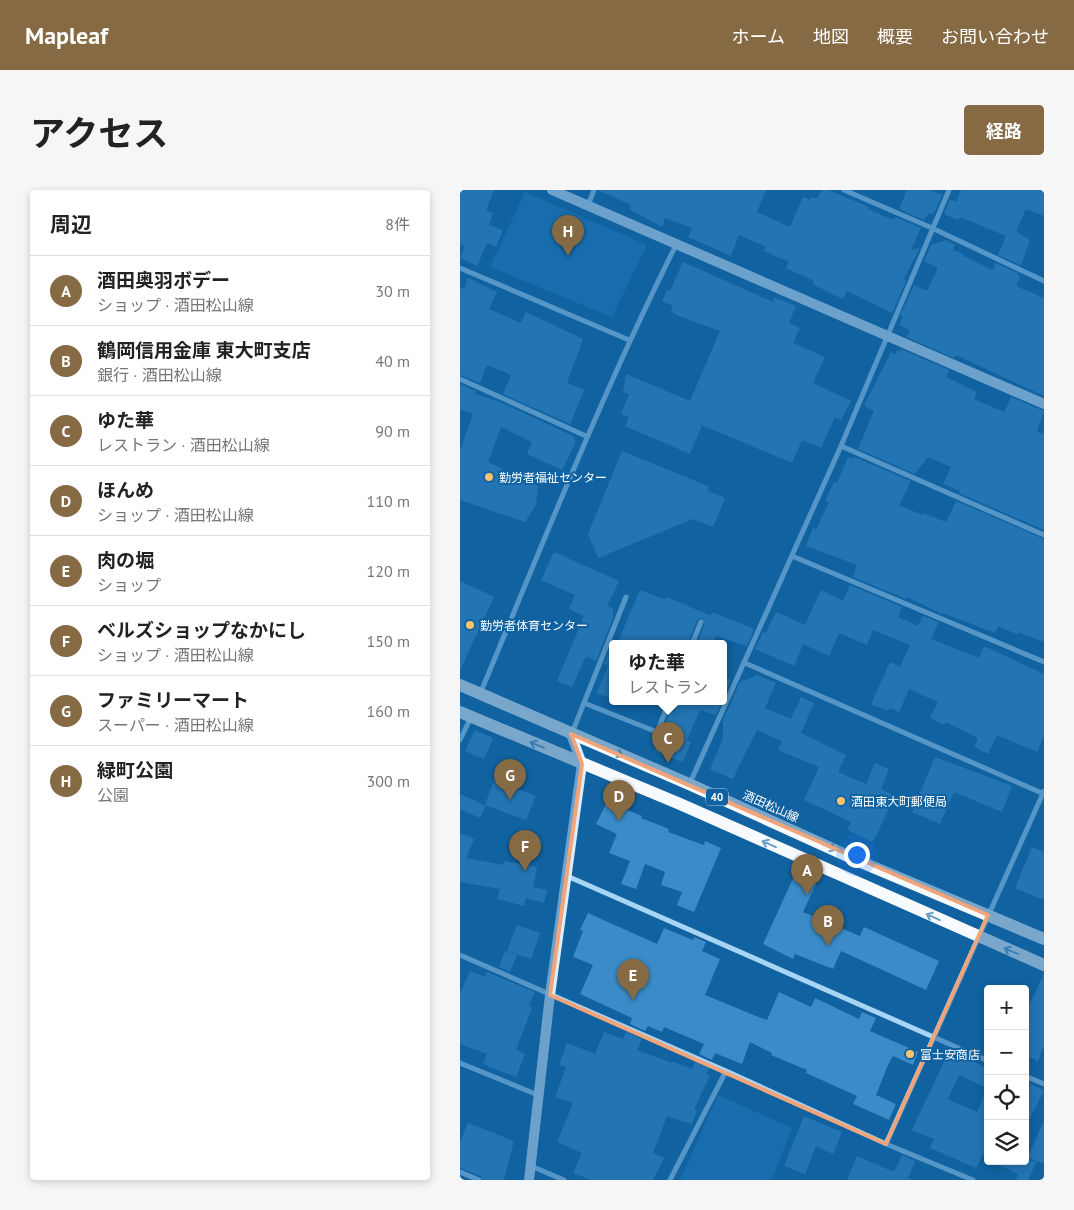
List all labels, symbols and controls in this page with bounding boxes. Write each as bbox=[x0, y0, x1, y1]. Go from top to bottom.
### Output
text: Mapleaf bbox=[25, 20, 108, 51]
text: ホーム bbox=[732, 25, 785, 48]
text: 地図 bbox=[813, 25, 849, 48]
text: 概要 bbox=[877, 25, 913, 48]
text: お問い合わせ bbox=[941, 25, 1049, 48]
button: 経路 bbox=[964, 105, 1044, 155]
text: アクセス bbox=[30, 110, 168, 156]
text: 周辺 bbox=[50, 211, 92, 238]
text: 8件 bbox=[385, 214, 410, 234]
pin: H bbox=[552, 215, 584, 256]
text: 酒田奥羽ボデー bbox=[97, 268, 230, 292]
text: A bbox=[61, 281, 71, 301]
text: 30 m bbox=[375, 281, 410, 301]
text: ショップ · 酒田松山線 bbox=[97, 295, 254, 315]
text: 鶴岡信用金庫 東大町支店 bbox=[97, 338, 311, 362]
text: B bbox=[61, 351, 71, 371]
text: 40 m bbox=[375, 351, 410, 371]
text: 銀行 · 酒田松山線 bbox=[97, 365, 222, 385]
text: ゆた華 bbox=[97, 408, 154, 432]
text: C bbox=[62, 421, 70, 441]
text: 90 m bbox=[375, 421, 410, 441]
text: レストラン · 酒田松山線 bbox=[97, 435, 270, 455]
place label: 勤労者福祉センター bbox=[499, 470, 607, 485]
marker: 勤労者福祉センター bbox=[483, 471, 495, 483]
text: ほんめ bbox=[97, 478, 154, 502]
text: D bbox=[61, 491, 71, 511]
text: 110 m bbox=[367, 491, 410, 511]
text: ショップ · 酒田松山線 bbox=[97, 505, 254, 525]
text: 肉の堀 bbox=[97, 548, 154, 572]
text: E bbox=[62, 561, 70, 581]
text: 120 m bbox=[367, 561, 410, 581]
text: ショップ bbox=[97, 575, 161, 595]
text: ベルズショップなかにし bbox=[97, 618, 306, 642]
place label: 勤労者体育センター bbox=[480, 618, 588, 633]
marker: 勤労者体育センター bbox=[464, 619, 476, 631]
text: F bbox=[62, 631, 70, 651]
text: 150 m bbox=[367, 631, 410, 651]
popup bbox=[609, 640, 727, 705]
text: ショップ · 酒田松山線 bbox=[97, 645, 254, 665]
text: ゆた華 bbox=[628, 650, 685, 674]
text: レストラン bbox=[628, 677, 708, 697]
text: ファミリーマート bbox=[97, 688, 249, 712]
text: G bbox=[61, 701, 71, 721]
text: 160 m bbox=[367, 701, 410, 721]
text: スーパー · 酒田松山線 bbox=[97, 715, 254, 735]
pin: C bbox=[652, 722, 684, 763]
one-way arrow bbox=[530, 739, 545, 749]
one-way arrow bbox=[608, 749, 623, 759]
text: 緑町公園 bbox=[97, 758, 173, 782]
pin: G bbox=[494, 759, 526, 800]
text: H bbox=[61, 771, 71, 791]
text: 300 m bbox=[367, 771, 410, 791]
pin: D bbox=[603, 780, 635, 821]
text: 公園 bbox=[97, 785, 129, 805]
street label: 酒田松山線 bbox=[741, 787, 801, 825]
road number: 40 bbox=[706, 788, 728, 806]
place label: 酒田東大町郵便局 bbox=[851, 794, 947, 809]
marker: 酒田東大町郵便局 bbox=[835, 795, 847, 807]
pin: F bbox=[509, 830, 541, 871]
one-way arrow bbox=[762, 838, 777, 848]
your location bbox=[844, 842, 870, 868]
one-way arrow bbox=[821, 843, 836, 853]
pin: A bbox=[791, 854, 823, 895]
pin: B bbox=[812, 905, 844, 946]
one-way arrow bbox=[926, 911, 941, 921]
one-way arrow bbox=[1004, 946, 1019, 955]
pin: E bbox=[617, 959, 649, 1000]
map controls bbox=[984, 985, 1029, 1165]
button: + bbox=[984, 985, 1029, 1030]
button: − bbox=[984, 1030, 1029, 1075]
place label: 富士安商店 bbox=[920, 1047, 980, 1062]
marker: 富士安商店 bbox=[904, 1048, 916, 1060]
button: locate bbox=[984, 1075, 1029, 1120]
button: layers bbox=[984, 1120, 1029, 1165]

